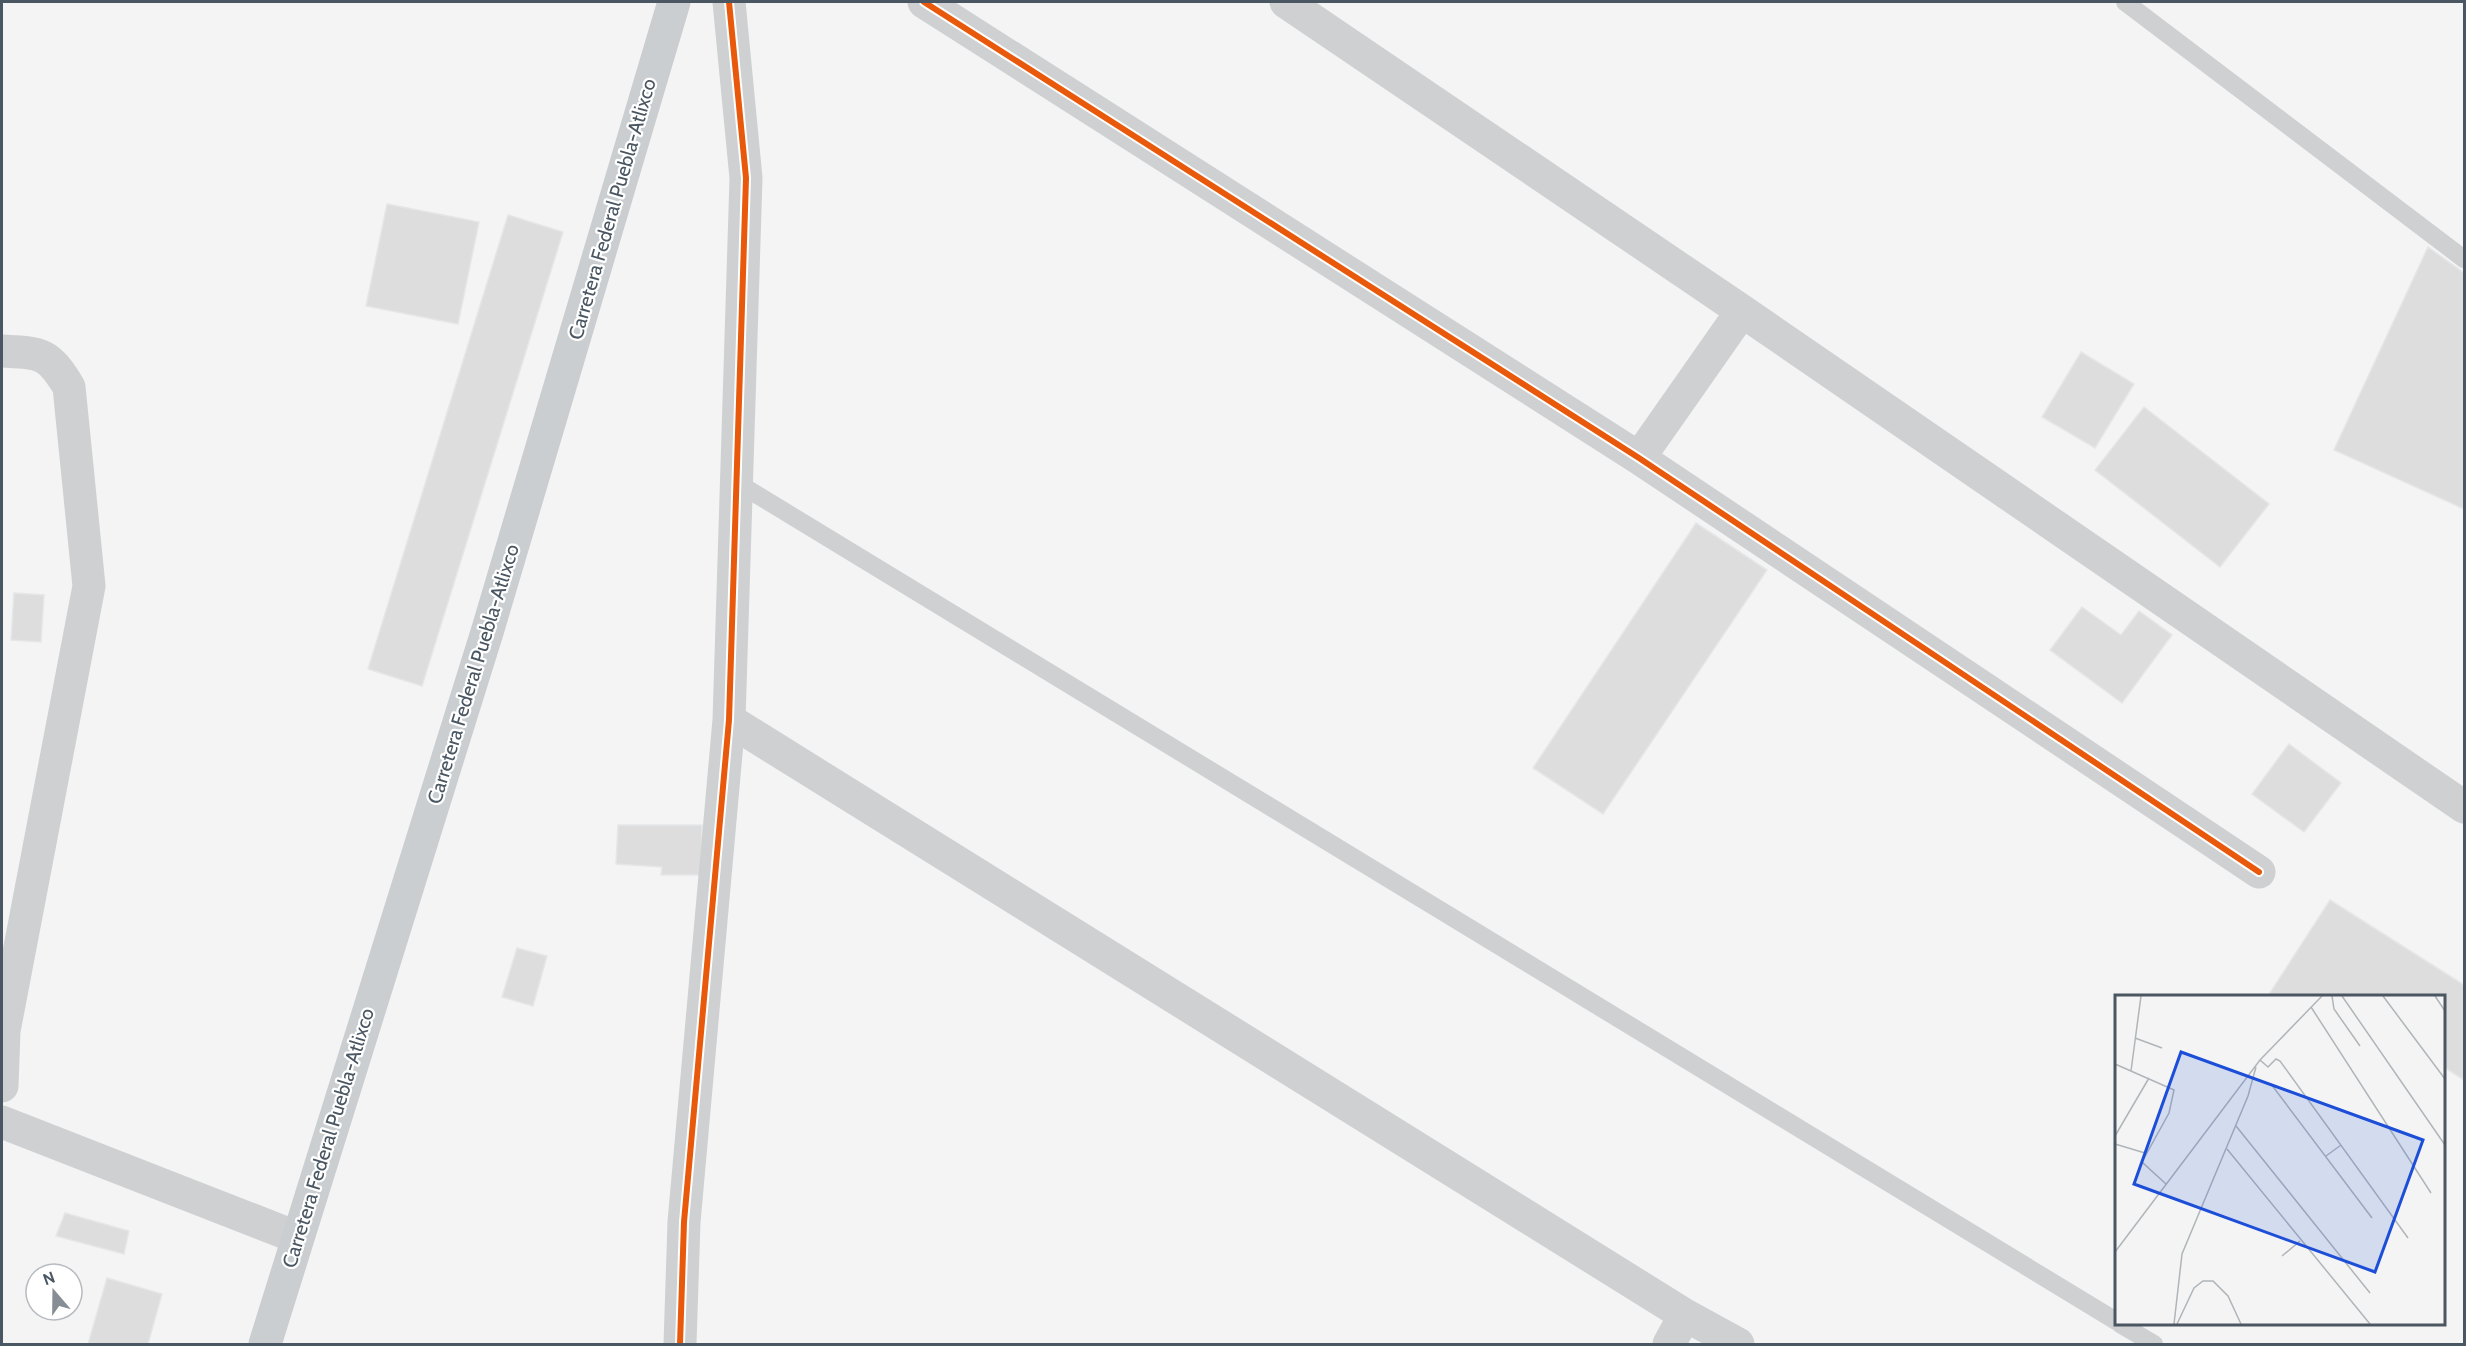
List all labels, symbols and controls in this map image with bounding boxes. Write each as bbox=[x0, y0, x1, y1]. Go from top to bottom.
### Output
street label: Carretera Federal Puebla-Atlixco bbox=[563, 76, 661, 342]
street label: Carretera Federal Puebla-Atlixco bbox=[422, 541, 524, 807]
inset map bbox=[2115, 995, 2445, 1325]
street label: Carretera Federal Puebla-Atlixco bbox=[277, 1005, 379, 1271]
north arrow bbox=[24, 1262, 84, 1322]
text: N bbox=[40, 1268, 58, 1289]

